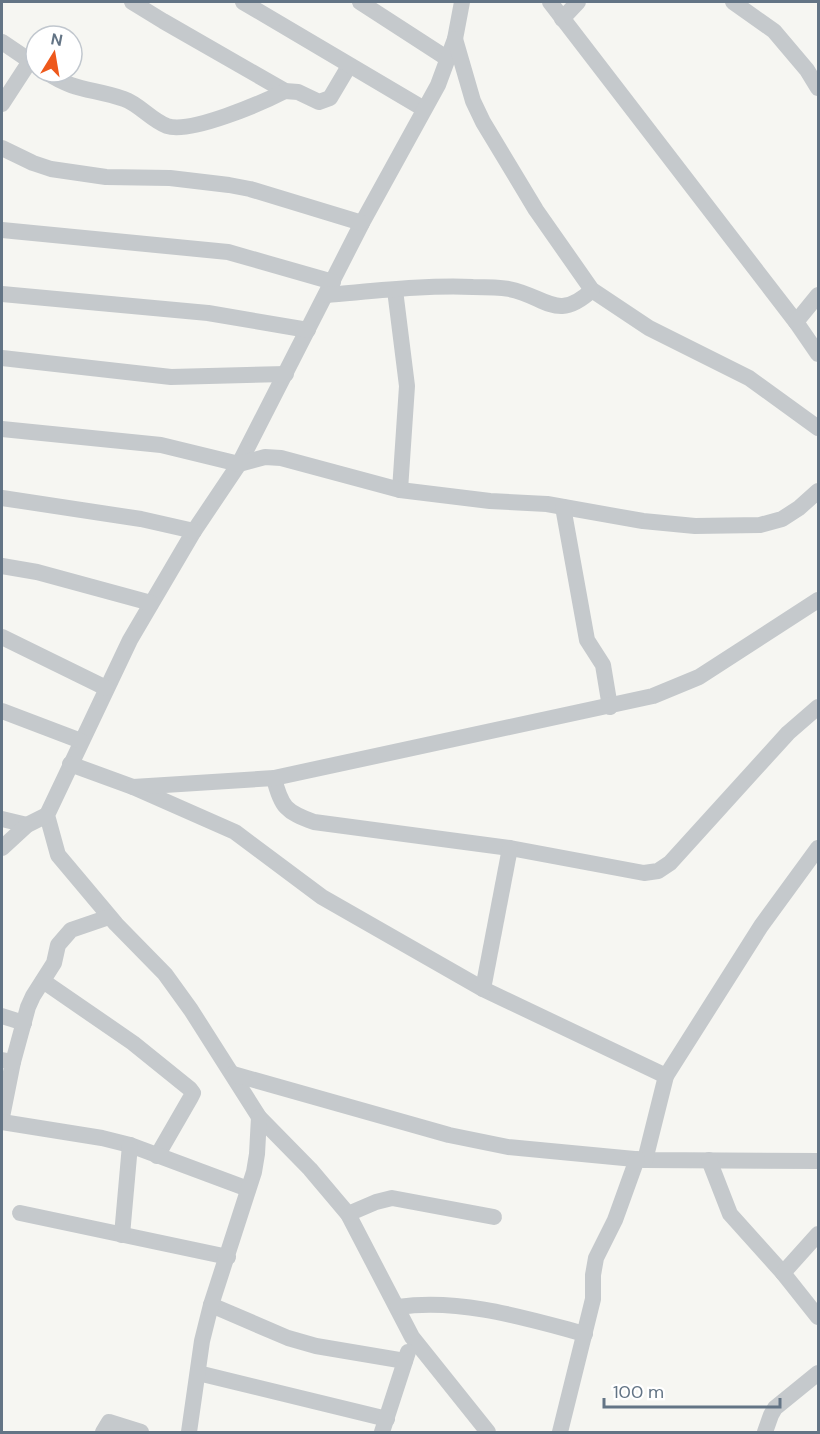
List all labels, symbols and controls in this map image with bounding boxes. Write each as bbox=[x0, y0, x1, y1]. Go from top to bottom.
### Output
north arrow bbox=[24, 24, 84, 84]
text: N bbox=[49, 28, 64, 51]
scale bar bbox=[604, 1371, 780, 1409]
text: 100 m bbox=[613, 1380, 664, 1404]

